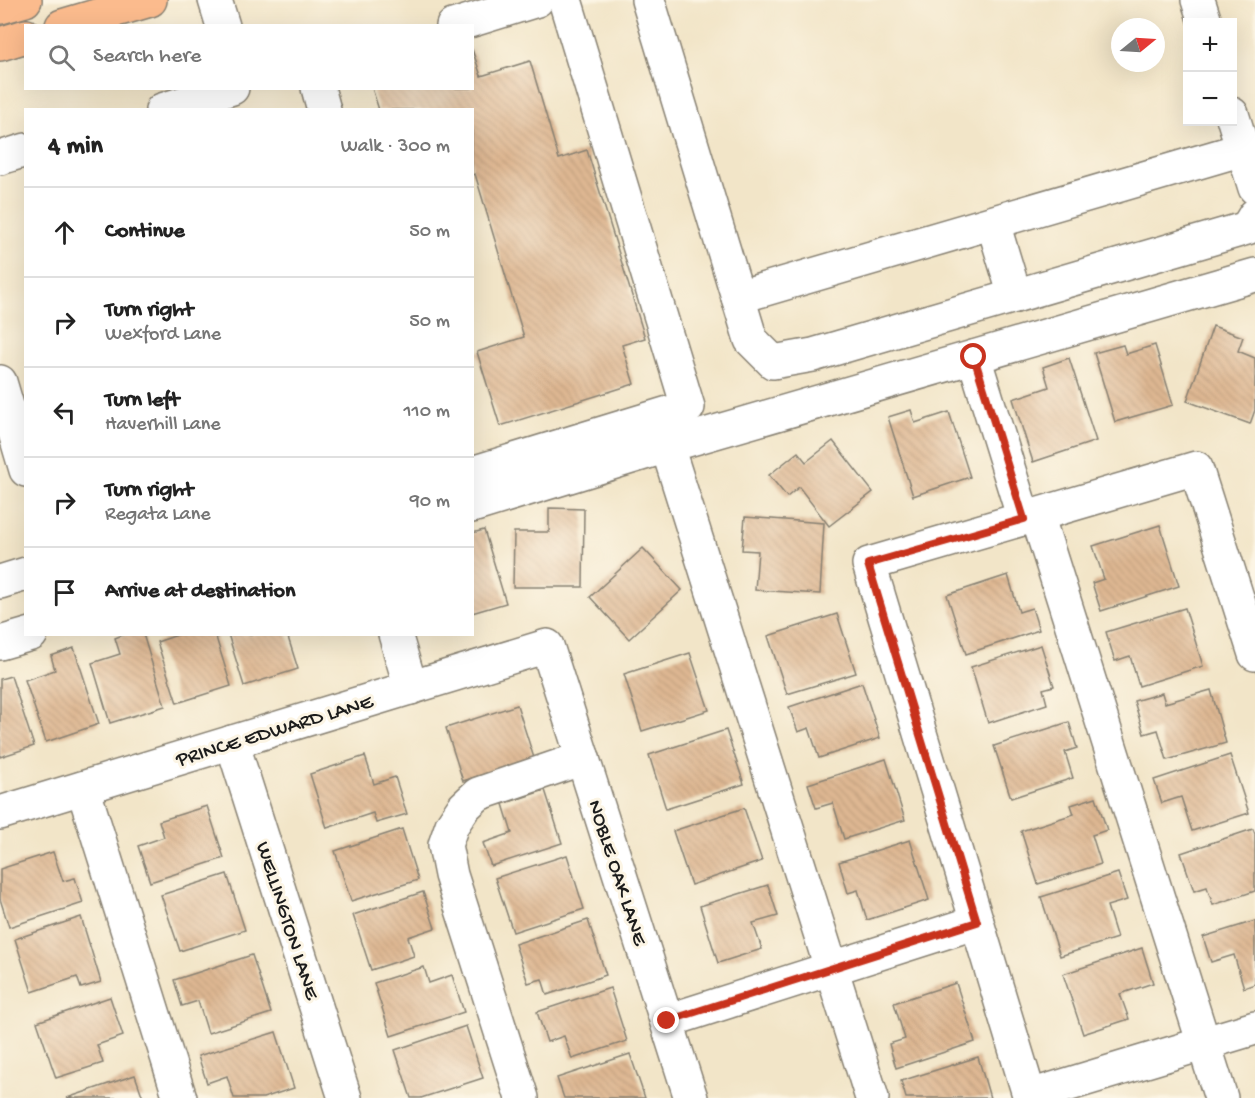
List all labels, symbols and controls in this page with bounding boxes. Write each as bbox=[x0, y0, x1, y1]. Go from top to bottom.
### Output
north arrow bbox=[1111, 18, 1165, 72]
map controls bbox=[1183, 18, 1237, 126]
button: + bbox=[1183, 18, 1237, 72]
search box bbox=[24, 24, 474, 90]
icon: search bbox=[45, 41, 78, 74]
text: Search here bbox=[93, 44, 201, 70]
button: − bbox=[1183, 72, 1237, 126]
text: 4 min bbox=[48, 132, 103, 163]
text: Walk · 300 m bbox=[341, 136, 450, 159]
icon: ahead bbox=[48, 216, 81, 249]
text: Continue bbox=[105, 219, 185, 245]
text: 50 m bbox=[409, 221, 450, 244]
text: Turn right bbox=[105, 298, 193, 324]
icon: right bbox=[48, 306, 81, 339]
text: 50 m bbox=[409, 311, 450, 334]
text: Wexford Lane bbox=[105, 324, 221, 347]
route start bbox=[960, 343, 986, 369]
text: Turn left bbox=[105, 388, 179, 414]
icon: left bbox=[48, 396, 81, 429]
text: 110 m bbox=[404, 401, 450, 424]
text: Haverhill Lane bbox=[105, 414, 221, 437]
text: Turn right bbox=[105, 478, 193, 504]
icon: right bbox=[48, 486, 81, 519]
text: 90 m bbox=[410, 491, 450, 514]
text: Regata Lane bbox=[105, 504, 211, 527]
icon: arrive bbox=[48, 576, 81, 609]
text: Arrive at destination bbox=[105, 579, 295, 605]
street label: PRINCE EDWARD LANE bbox=[173, 690, 377, 774]
street label: NOBLE OAK LANE bbox=[580, 797, 651, 950]
street label: WELLINGTON LANE bbox=[248, 839, 323, 1004]
route end bbox=[653, 1007, 679, 1033]

